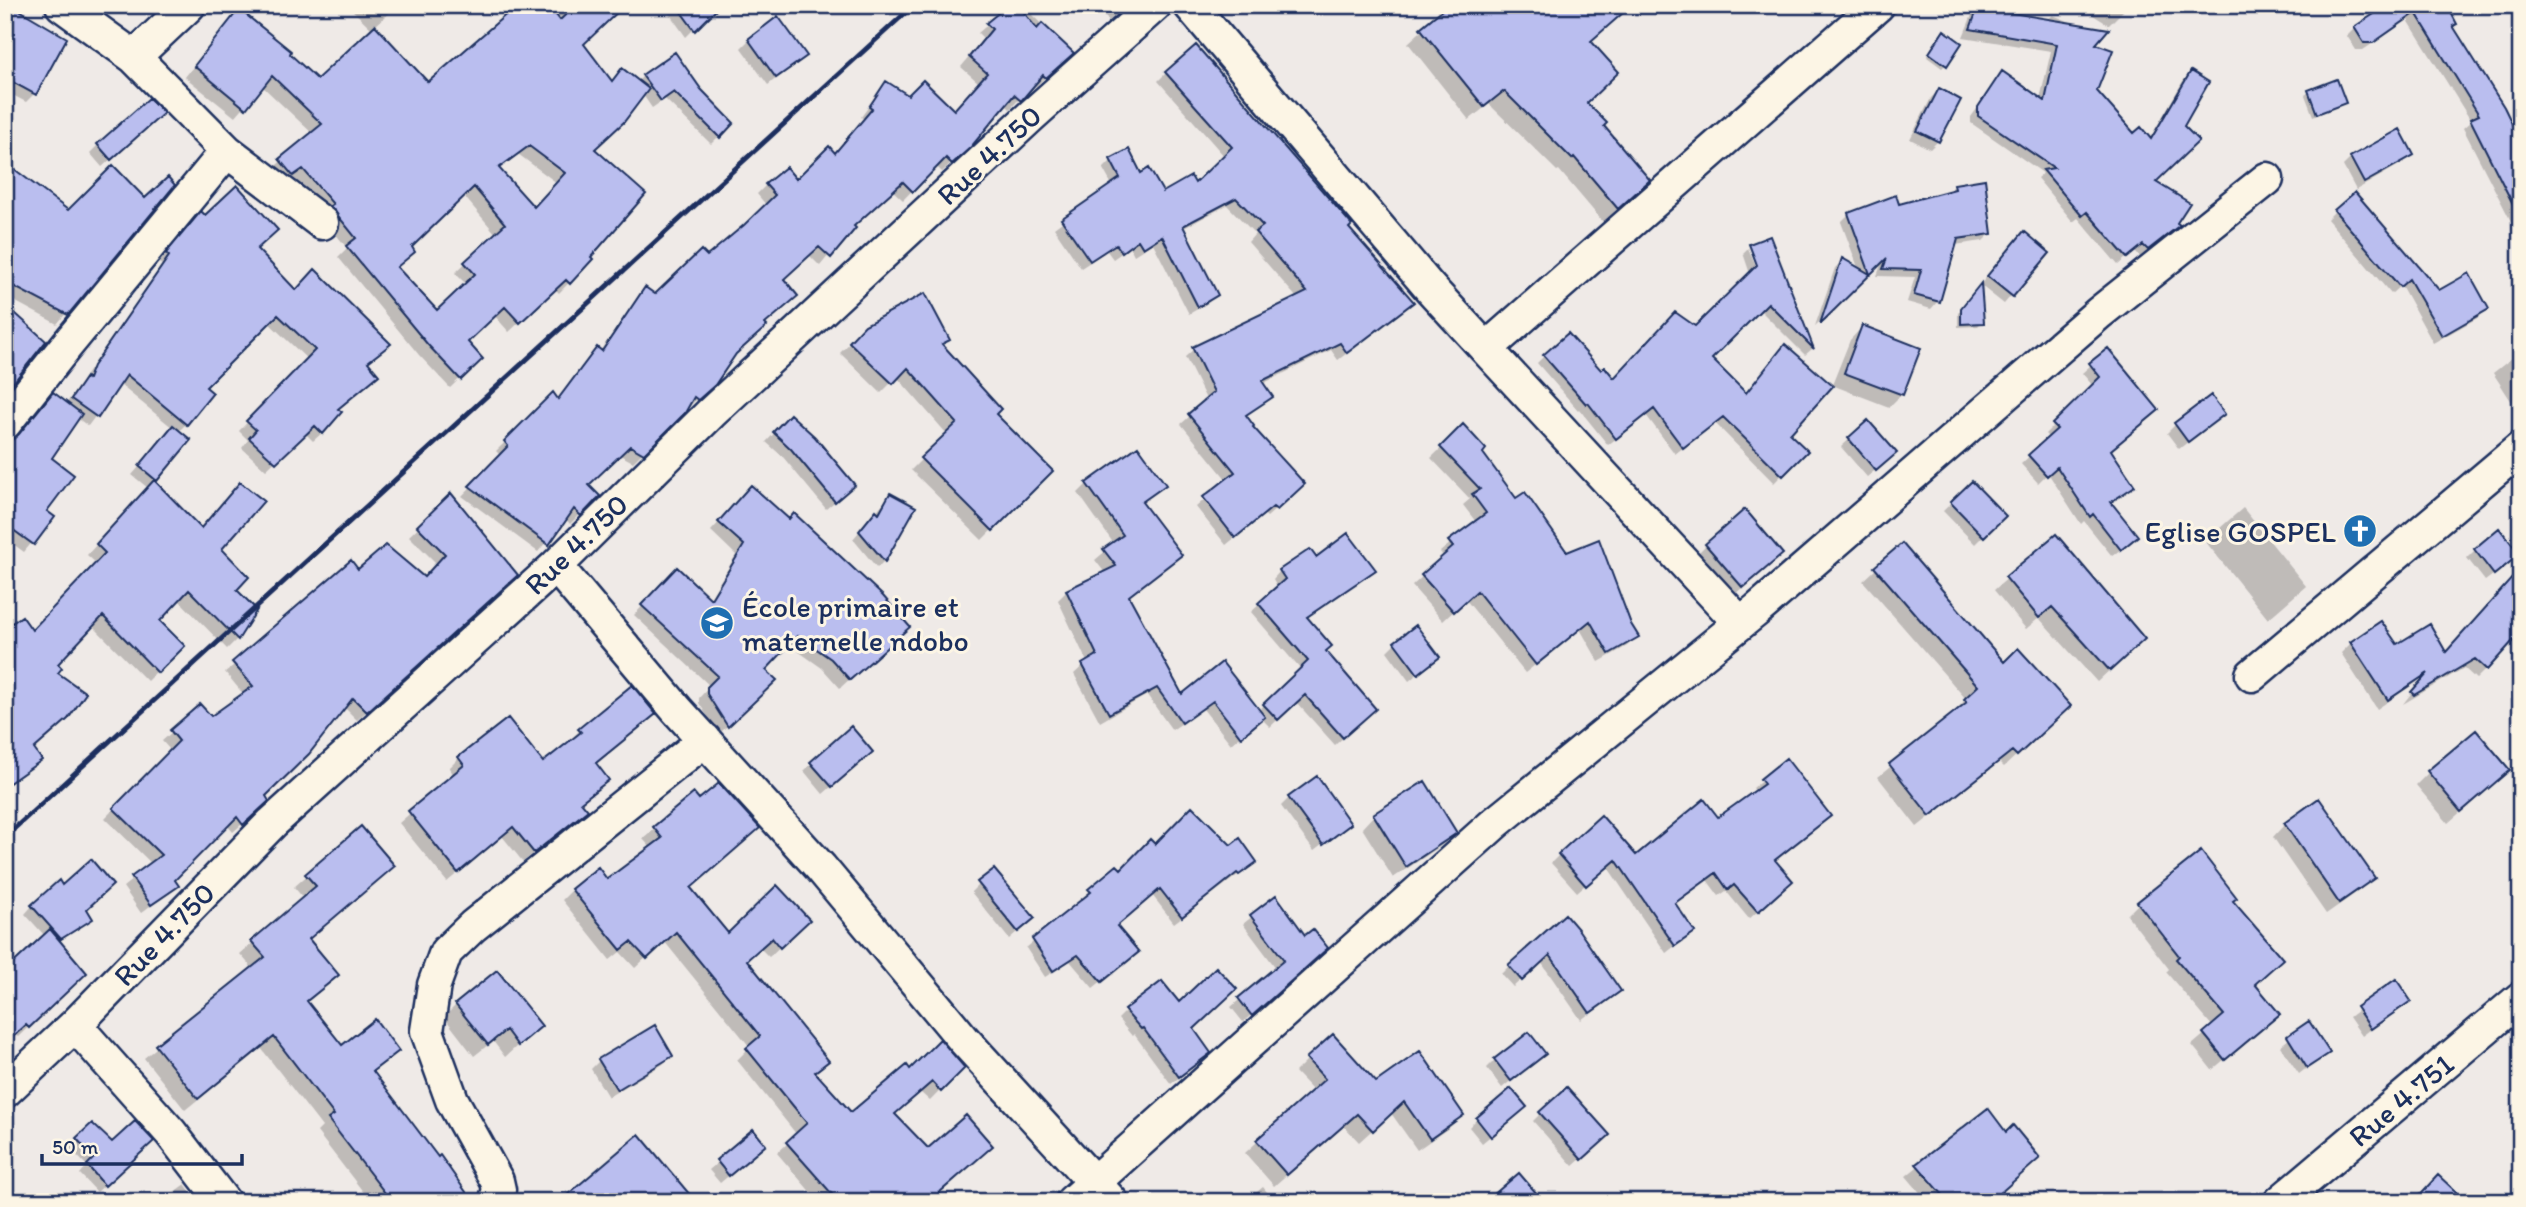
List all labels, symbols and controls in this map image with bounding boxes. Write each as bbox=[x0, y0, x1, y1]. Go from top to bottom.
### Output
street label: Rue 4.750 bbox=[929, 97, 1049, 213]
street label: Rue 4.750 bbox=[516, 485, 636, 603]
church icon: Eglise GOSPEL bbox=[2341, 512, 2379, 550]
place label: Eglise GOSPEL bbox=[2145, 513, 2336, 550]
place label: École primaire et maternelle ndobo bbox=[742, 588, 969, 659]
school or university icon: École primaire et maternelle ndobo bbox=[698, 604, 736, 642]
street label: Rue 4.750 bbox=[105, 874, 223, 994]
street label: Rue 4.751 bbox=[2341, 1045, 2461, 1155]
scale bar bbox=[42, 1123, 242, 1167]
text: 50 m bbox=[52, 1134, 99, 1159]

